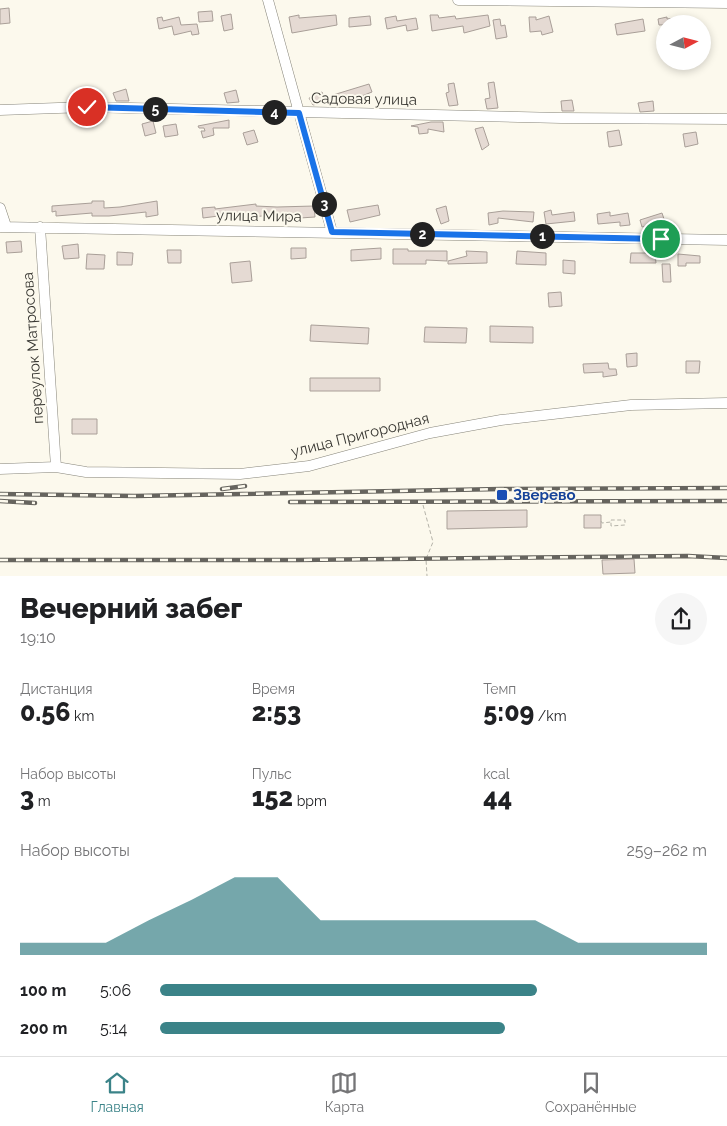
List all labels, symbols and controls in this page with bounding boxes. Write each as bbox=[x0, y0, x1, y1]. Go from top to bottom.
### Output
north arrow bbox=[656, 15, 711, 70]
map controls bbox=[656, 15, 711, 70]
pin bbox=[66, 86, 108, 128]
street label: Садовая улица bbox=[311, 89, 417, 109]
icon: check bbox=[73, 93, 101, 121]
pin: 5 bbox=[142, 96, 168, 122]
pin: 4 bbox=[262, 100, 286, 124]
text: 5 bbox=[152, 101, 159, 117]
text: 4 bbox=[271, 104, 279, 120]
pin: 3 bbox=[312, 192, 336, 216]
text: 3 bbox=[321, 196, 328, 212]
street label: улица Мира bbox=[216, 206, 302, 226]
pin bbox=[640, 218, 682, 260]
pin: 2 bbox=[410, 222, 434, 246]
pin: 1 bbox=[530, 224, 554, 248]
icon: arrive bbox=[647, 225, 675, 253]
text: 2 bbox=[419, 226, 426, 242]
text: 1 bbox=[539, 228, 546, 244]
street label: переулок Матросова bbox=[19, 271, 47, 425]
street label: улица Пригородная bbox=[289, 409, 431, 461]
place label: Зверево bbox=[513, 486, 576, 504]
marker: Зверево bbox=[495, 488, 509, 502]
text: Вечерний забег bbox=[20, 592, 242, 625]
button: share bbox=[655, 593, 707, 645]
text: 19:10 bbox=[20, 628, 56, 647]
text: Дистанция bbox=[20, 681, 93, 697]
text: Время bbox=[252, 681, 295, 697]
text: Темп bbox=[483, 681, 516, 697]
text: 0.56 bbox=[20, 697, 70, 727]
text: 2:53 bbox=[252, 697, 301, 727]
text: 5:09 bbox=[483, 697, 534, 727]
text: km bbox=[70, 708, 94, 724]
text: /km bbox=[534, 708, 567, 724]
text: Набор высоты bbox=[20, 766, 116, 782]
text: Пульс bbox=[252, 766, 292, 782]
text: kcal bbox=[483, 766, 510, 782]
text: 3 bbox=[20, 782, 34, 812]
text: 152 bbox=[252, 782, 293, 812]
text: 44 bbox=[483, 782, 512, 812]
text: m bbox=[34, 793, 51, 809]
text: bpm bbox=[293, 793, 327, 809]
text: Набор высоты bbox=[20, 841, 130, 860]
text: 259–262 m bbox=[626, 841, 707, 860]
text: 100 m bbox=[20, 981, 66, 1000]
text: 5:06 bbox=[100, 981, 131, 1000]
text: 200 m bbox=[20, 1019, 67, 1038]
text: 5:14 bbox=[100, 1019, 127, 1038]
tab: Главная bbox=[90, 1069, 144, 1115]
tab: Карта bbox=[325, 1069, 364, 1115]
tab: Сохранённые bbox=[545, 1069, 637, 1115]

